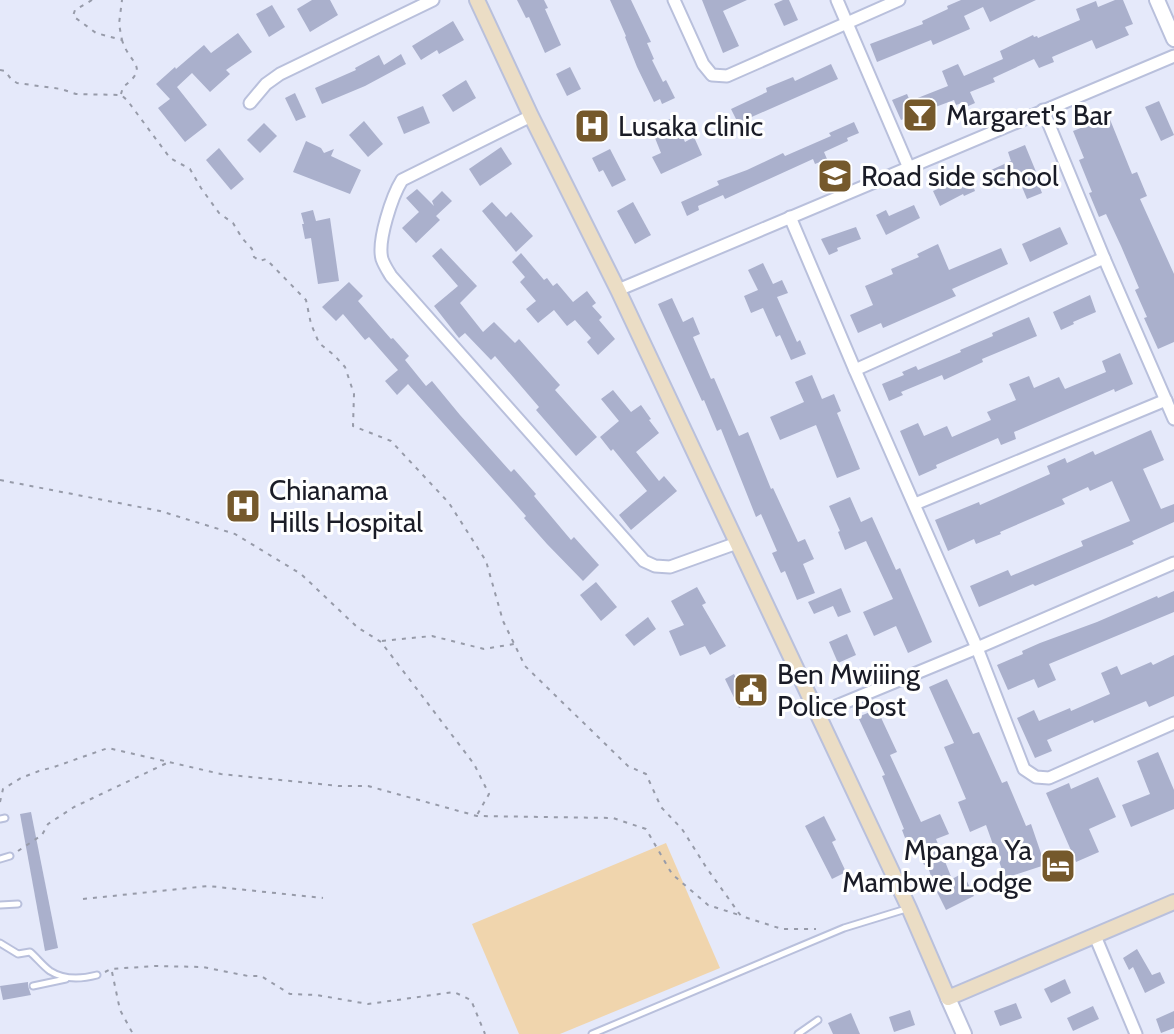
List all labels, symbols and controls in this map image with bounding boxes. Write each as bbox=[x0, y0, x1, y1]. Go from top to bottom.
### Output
bar icon: Margaret's Bar bbox=[901, 96, 939, 134]
place label: Margaret's Bar bbox=[946, 98, 1112, 132]
hospital icon: Lusaka clinic bbox=[573, 107, 611, 145]
place label: Lusaka clinic bbox=[618, 109, 763, 143]
school or university icon: Road side school bbox=[816, 157, 854, 195]
place label: Road side school bbox=[861, 159, 1059, 193]
place label: Chianama Hills Hospital bbox=[269, 473, 423, 539]
hospital icon: Chianama Hills Hospital bbox=[224, 487, 262, 525]
place label: Ben Mwiiing Police Post bbox=[777, 657, 921, 723]
public building icon: Ben Mwiiing Police Post bbox=[732, 671, 770, 709]
place label: Mpanga Ya Mambwe Lodge bbox=[842, 833, 1033, 899]
hotel icon: Mpanga Ya Mambwe Lodge bbox=[1039, 847, 1077, 885]

